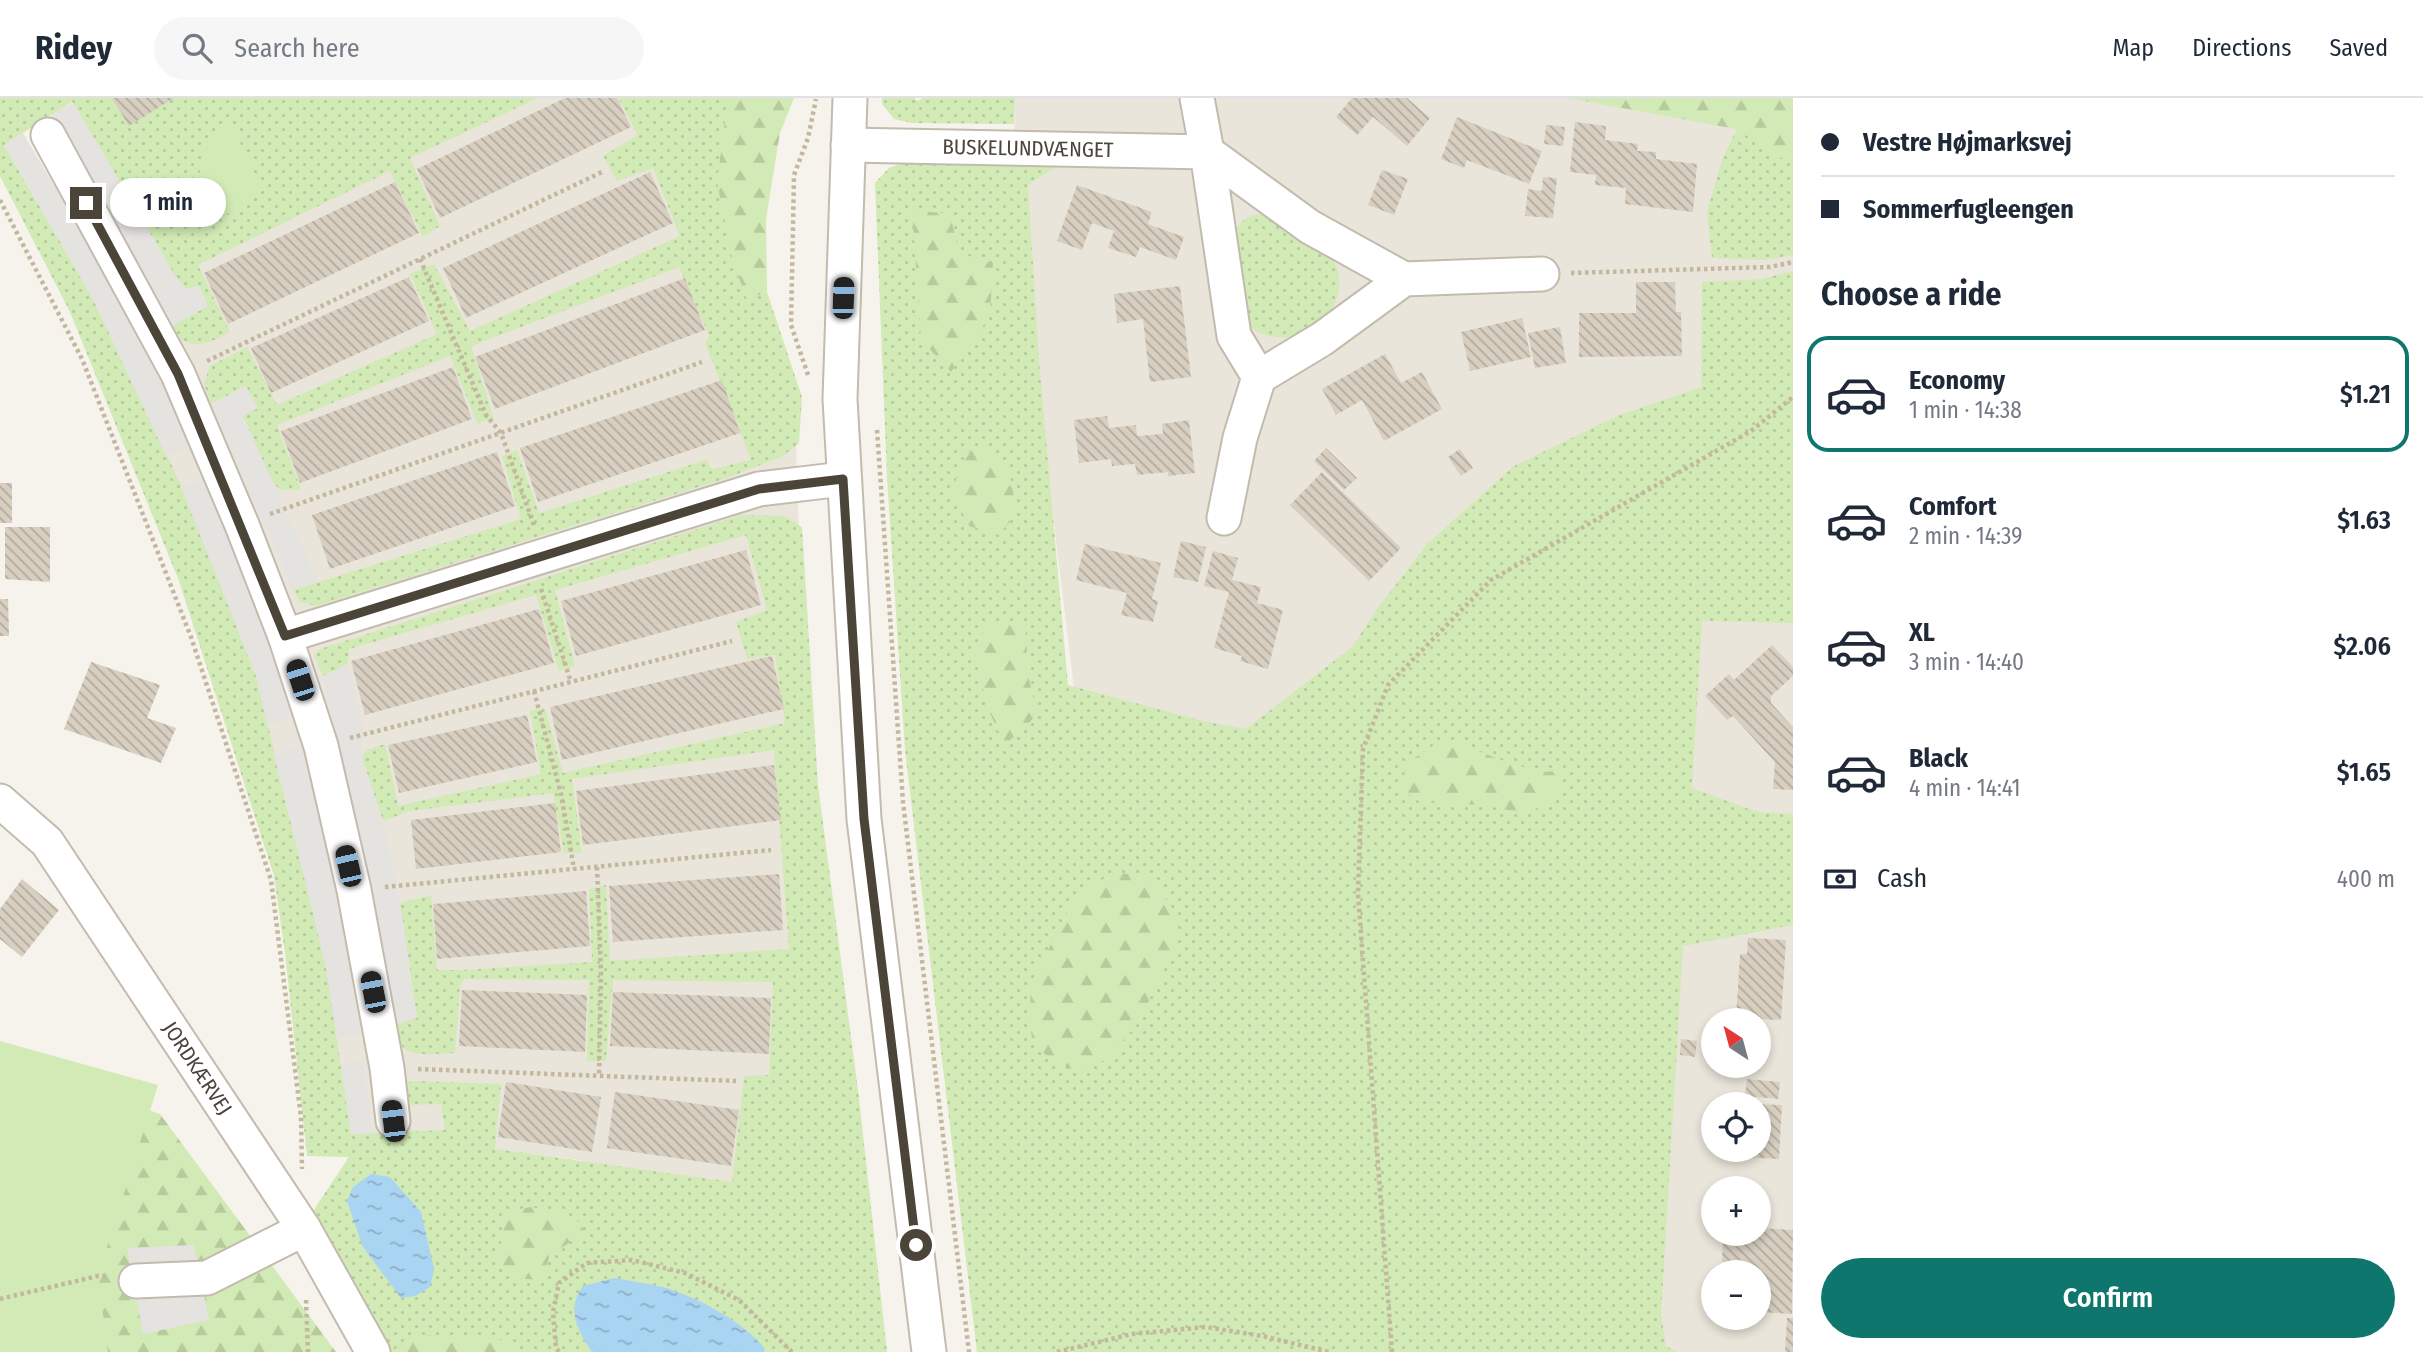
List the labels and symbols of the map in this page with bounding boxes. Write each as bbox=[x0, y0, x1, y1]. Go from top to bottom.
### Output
street label: BUSKELUNDVÆNGET bbox=[942, 134, 1114, 163]
callout: 1 min bbox=[110, 178, 226, 228]
route end bbox=[70, 187, 102, 219]
car bbox=[832, 277, 855, 319]
car bbox=[284, 657, 317, 703]
car bbox=[334, 843, 363, 889]
car bbox=[359, 969, 388, 1015]
north arrow bbox=[1701, 1008, 1771, 1078]
street label: JORDKÆRVEJ bbox=[157, 1017, 238, 1120]
car bbox=[381, 1099, 406, 1143]
route start bbox=[900, 1229, 932, 1261]

